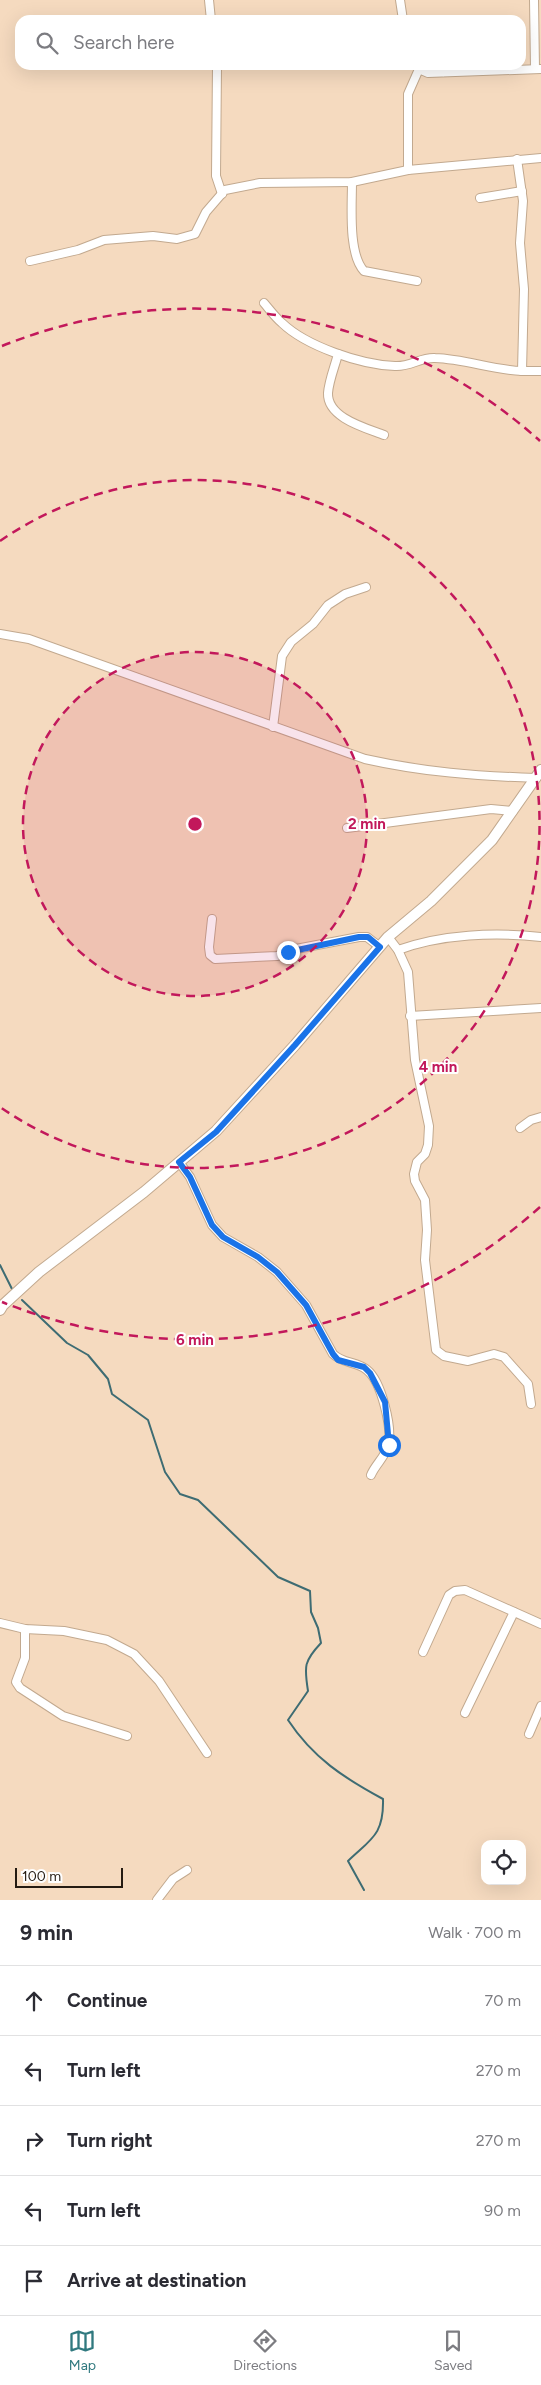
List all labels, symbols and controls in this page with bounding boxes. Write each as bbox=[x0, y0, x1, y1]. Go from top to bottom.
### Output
search box bbox=[15, 15, 526, 70]
icon: search bbox=[33, 29, 61, 57]
text: Search here bbox=[73, 31, 175, 54]
centre of rings bbox=[186, 815, 204, 833]
text: 2 min bbox=[348, 815, 386, 833]
route end bbox=[277, 941, 300, 964]
text: 4 min bbox=[419, 1058, 457, 1076]
text: 6 min bbox=[176, 1331, 214, 1349]
route start bbox=[378, 1434, 401, 1457]
map controls bbox=[481, 1840, 526, 1885]
button: locate bbox=[481, 1840, 526, 1885]
scale bar bbox=[15, 1865, 122, 1888]
text: 100 m bbox=[22, 1868, 61, 1885]
text: 9 min bbox=[20, 1920, 73, 1945]
text: Walk · 700 m bbox=[428, 1923, 521, 1942]
icon: ahead bbox=[20, 1987, 48, 2015]
text: Continue bbox=[67, 1989, 147, 2012]
text: 70 m bbox=[485, 1991, 521, 2010]
icon: left bbox=[20, 2057, 48, 2085]
text: Turn left bbox=[67, 2059, 141, 2082]
text: 270 m bbox=[476, 2061, 521, 2080]
icon: right bbox=[20, 2127, 48, 2155]
text: Turn right bbox=[67, 2129, 153, 2152]
text: 270 m bbox=[476, 2131, 521, 2150]
icon: left bbox=[20, 2197, 48, 2225]
text: Turn left bbox=[67, 2199, 141, 2222]
text: 90 m bbox=[484, 2201, 521, 2220]
icon: arrive bbox=[20, 2267, 48, 2295]
text: Arrive at destination bbox=[67, 2269, 246, 2292]
tab: Map bbox=[68, 2327, 96, 2374]
tab: Directions bbox=[233, 2327, 297, 2374]
tab: Saved bbox=[434, 2327, 473, 2374]

